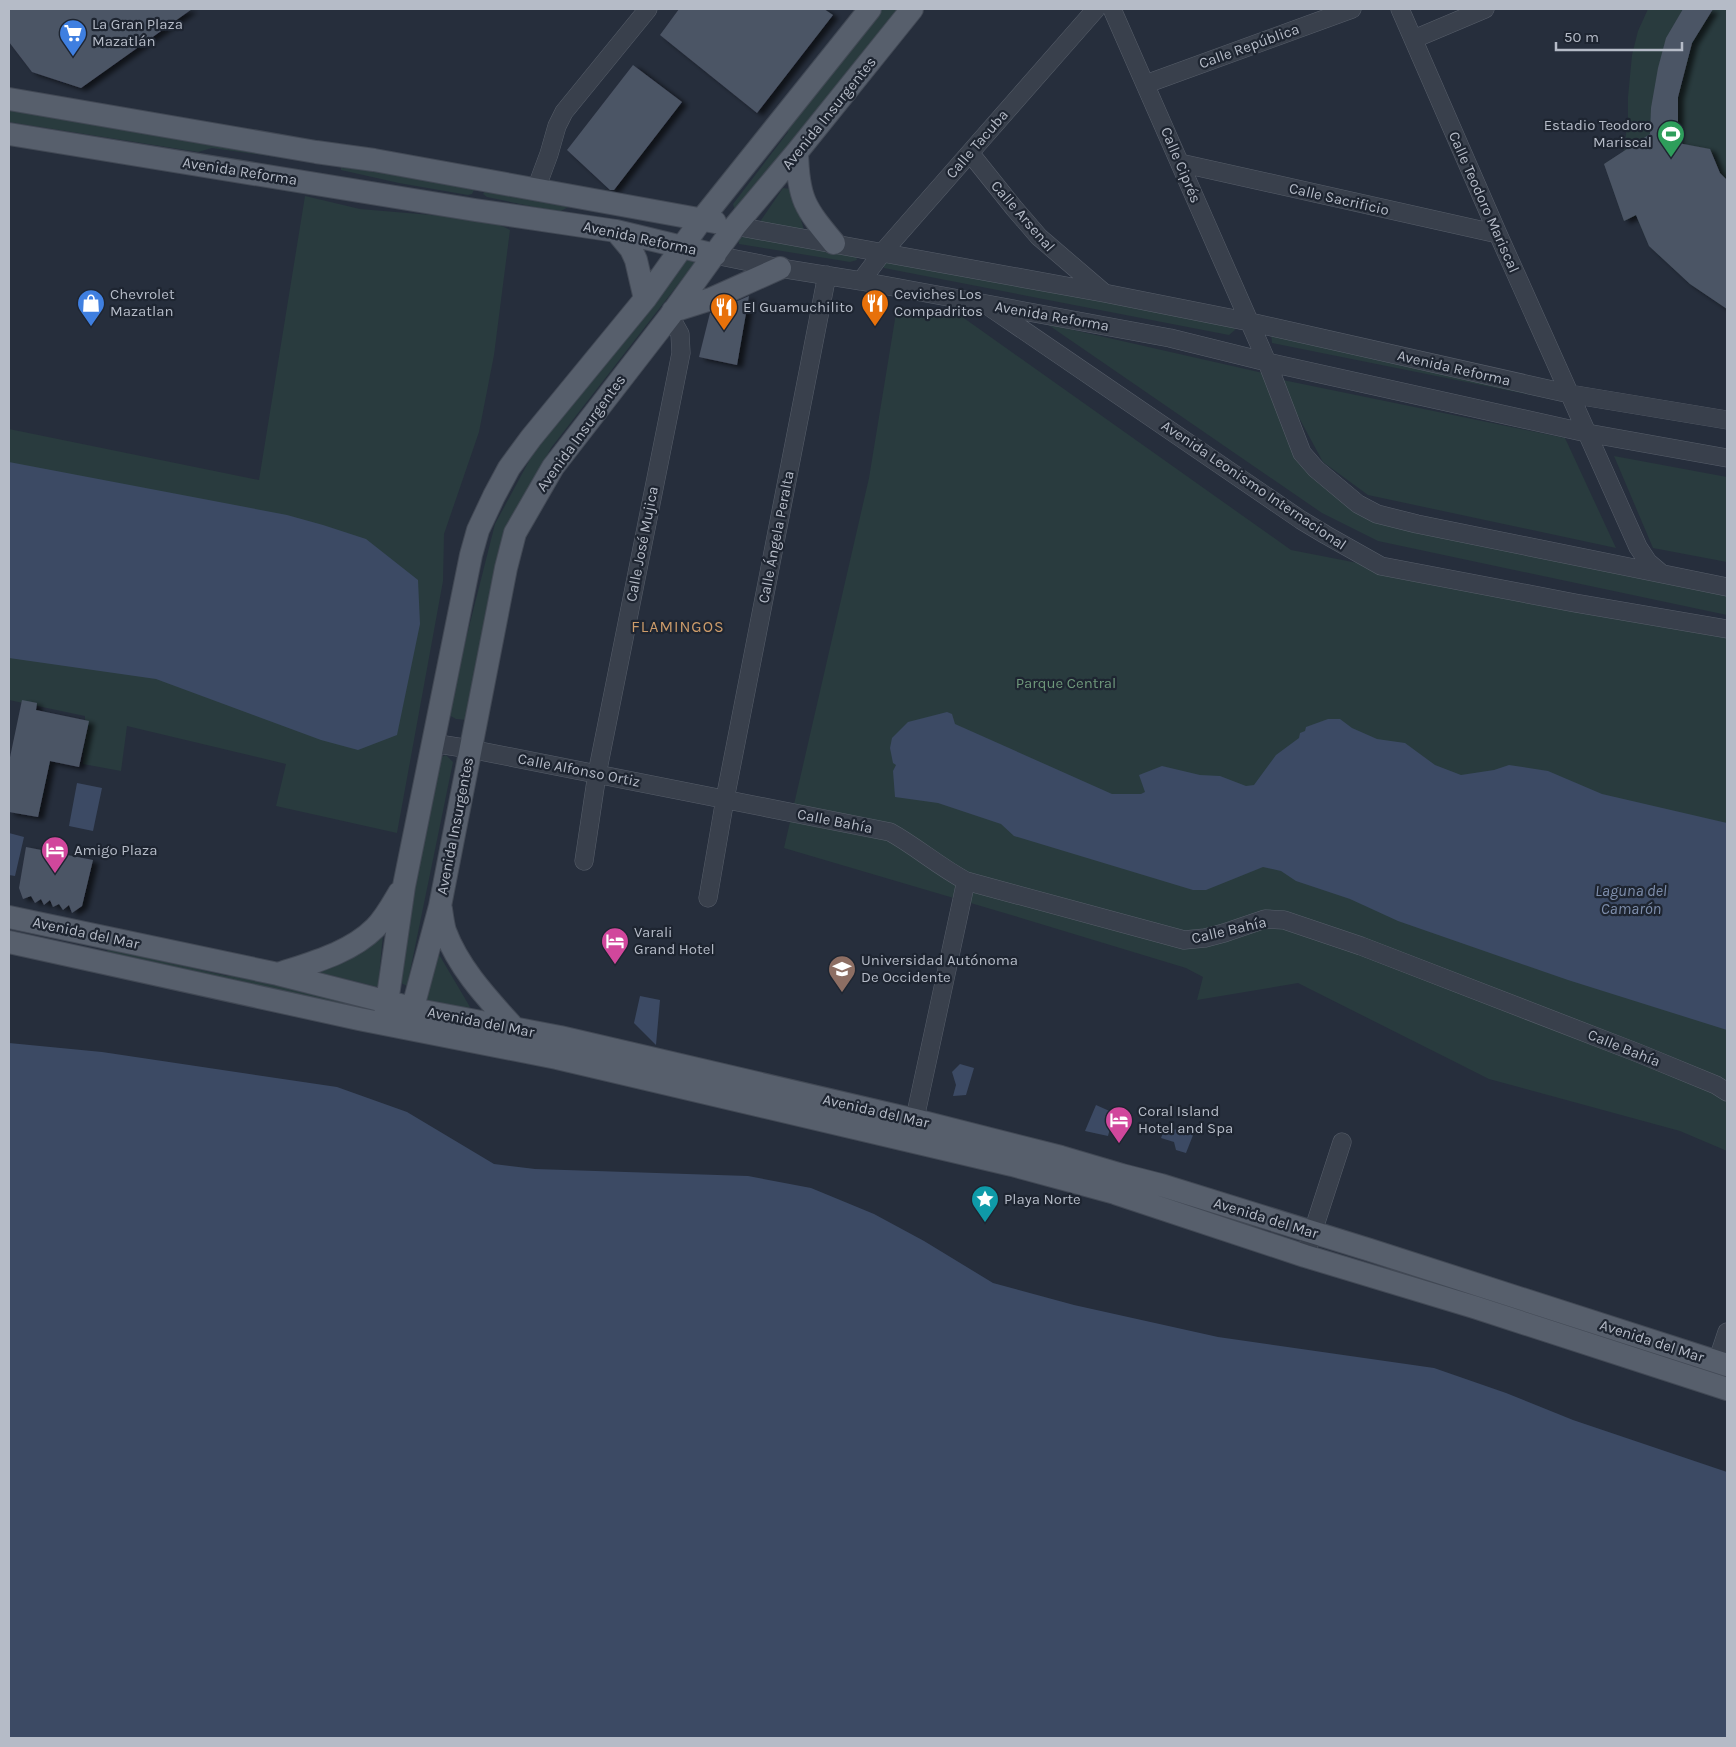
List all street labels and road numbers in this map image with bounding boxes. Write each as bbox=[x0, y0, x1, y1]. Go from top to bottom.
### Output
street label: Calle República bbox=[1196, 20, 1302, 72]
street label: Avenida Insurgentes bbox=[778, 53, 880, 173]
street label: Calle Tacuba bbox=[942, 106, 1012, 182]
street label: Calle Ciprés bbox=[1157, 124, 1205, 206]
street label: Calle Teodoro Mariscal bbox=[1445, 129, 1523, 275]
street label: Avenida Reforma bbox=[181, 153, 299, 189]
street label: Calle Arsenal bbox=[987, 177, 1059, 255]
street label: Calle Sacrificio bbox=[1287, 179, 1391, 219]
street label: Avenida Reforma bbox=[582, 217, 698, 259]
street label: Avenida Reforma bbox=[993, 297, 1111, 335]
street label: Avenida Reforma bbox=[1396, 346, 1512, 390]
street label: Avenida Insurgentes bbox=[533, 371, 629, 495]
street label: Avenida Leonismo Internacional bbox=[1158, 416, 1350, 554]
street label: Calle Ángela Peralta bbox=[754, 469, 798, 605]
street label: Calle José Mujica bbox=[622, 485, 662, 603]
street label: Calle Alfonso Ortiz bbox=[516, 749, 642, 791]
street label: Avenida Insurgentes bbox=[433, 756, 477, 896]
street label: Calle Bahía bbox=[796, 805, 874, 837]
street label: Avenida del Mar bbox=[31, 913, 141, 953]
street label: Calle Bahía bbox=[1190, 913, 1268, 947]
street label: Avenida del Mar bbox=[426, 1003, 537, 1041]
street label: Calle Bahía bbox=[1585, 1025, 1663, 1071]
street label: Avenida del Mar bbox=[821, 1090, 931, 1132]
street label: Avenida del Mar bbox=[1211, 1194, 1321, 1243]
street label: Avenida del Mar bbox=[1598, 1316, 1707, 1367]

